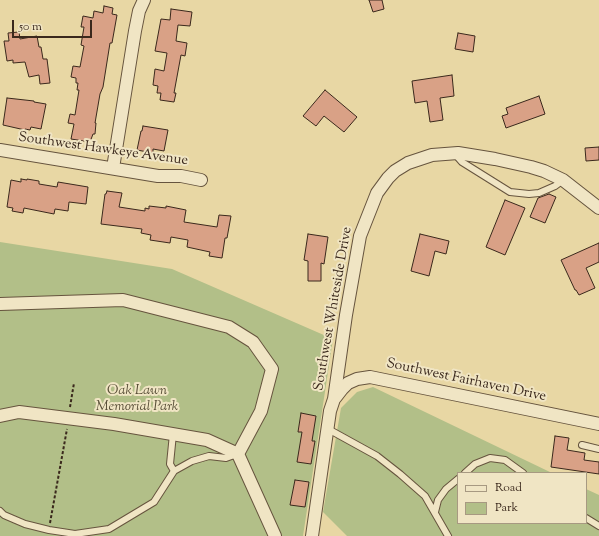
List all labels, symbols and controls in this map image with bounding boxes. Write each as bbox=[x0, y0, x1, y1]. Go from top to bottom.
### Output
scale bar bbox=[14, 12, 94, 38]
text: 50 m bbox=[19, 18, 42, 36]
street label: Southwest Hawkeye Avenue bbox=[17, 130, 189, 170]
street label: Southwest Whiteside Drive bbox=[311, 226, 357, 392]
street label: Southwest Fairhaven Drive bbox=[385, 356, 547, 406]
park label: Oak Lawn Memorial Park bbox=[96, 384, 178, 416]
legend bbox=[457, 472, 587, 524]
text: Road bbox=[495, 479, 522, 497]
text: Park bbox=[495, 499, 518, 517]

